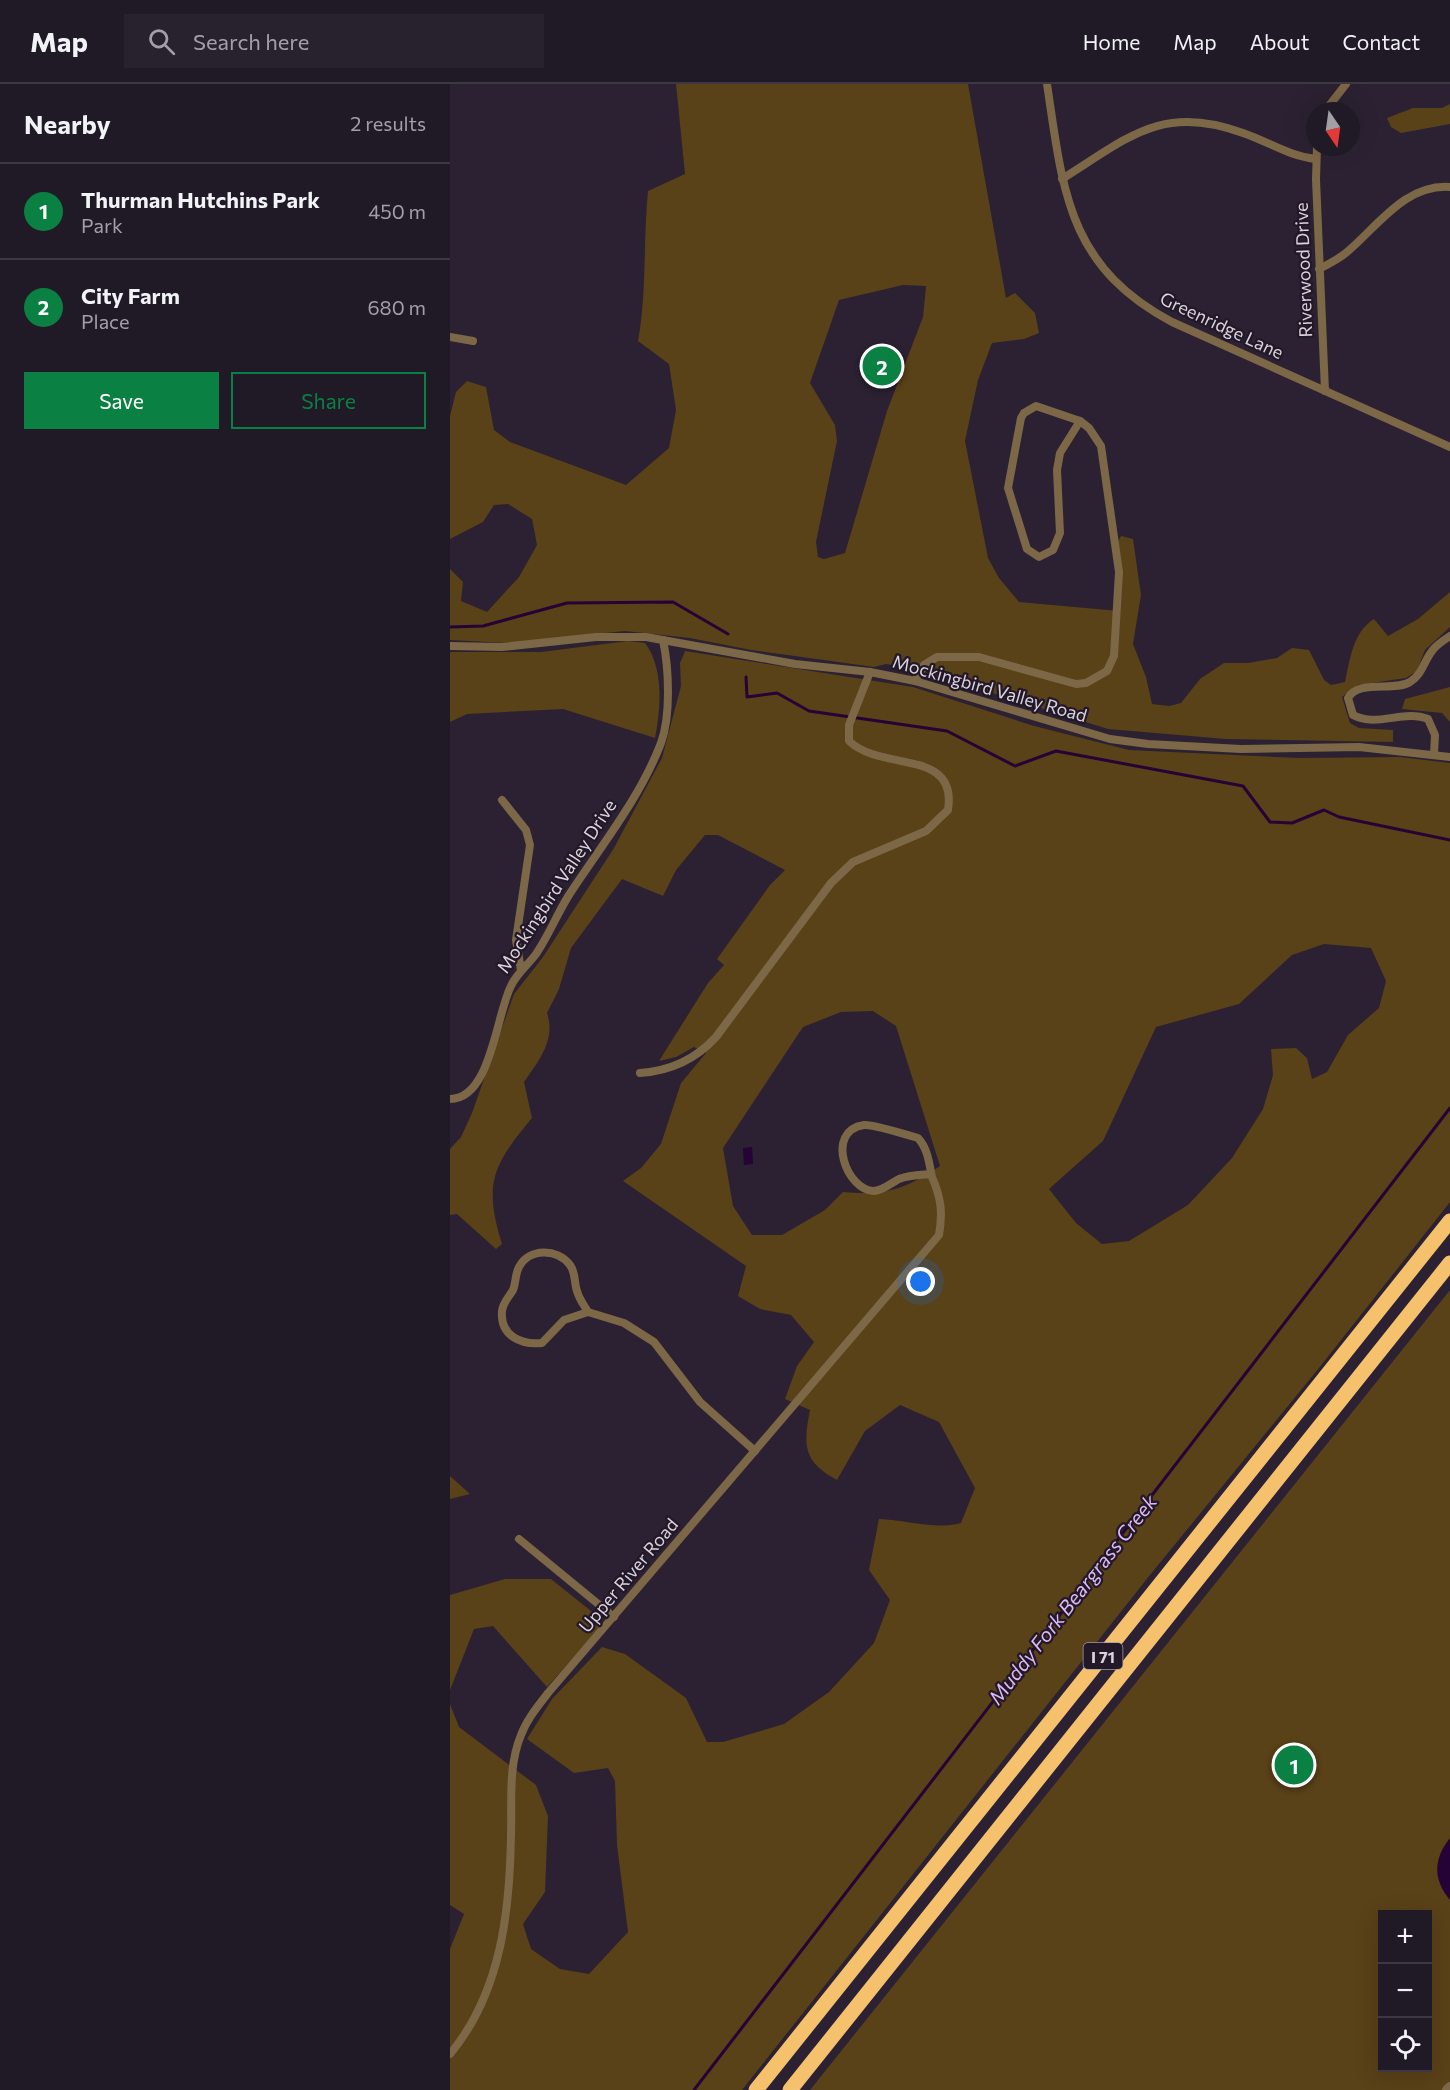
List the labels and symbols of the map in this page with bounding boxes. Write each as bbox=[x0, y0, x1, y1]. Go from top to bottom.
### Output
north arrow bbox=[1306, 102, 1360, 156]
street label: Riverwood Drive bbox=[1290, 202, 1316, 338]
street label: Greenridge Lane bbox=[1157, 287, 1287, 363]
pin: 2 bbox=[862, 344, 902, 388]
street label: Mockingbird Valley Road bbox=[890, 650, 1090, 726]
street label: Mockingbird Valley Drive bbox=[492, 795, 620, 977]
your location bbox=[906, 1267, 935, 1296]
water label: Muddy Fork Beargrass Creek bbox=[983, 1488, 1162, 1709]
street label: Upper River Road bbox=[574, 1513, 682, 1637]
road number: I 71 bbox=[1084, 1643, 1122, 1669]
pin: 1 bbox=[1274, 1742, 1314, 1788]

